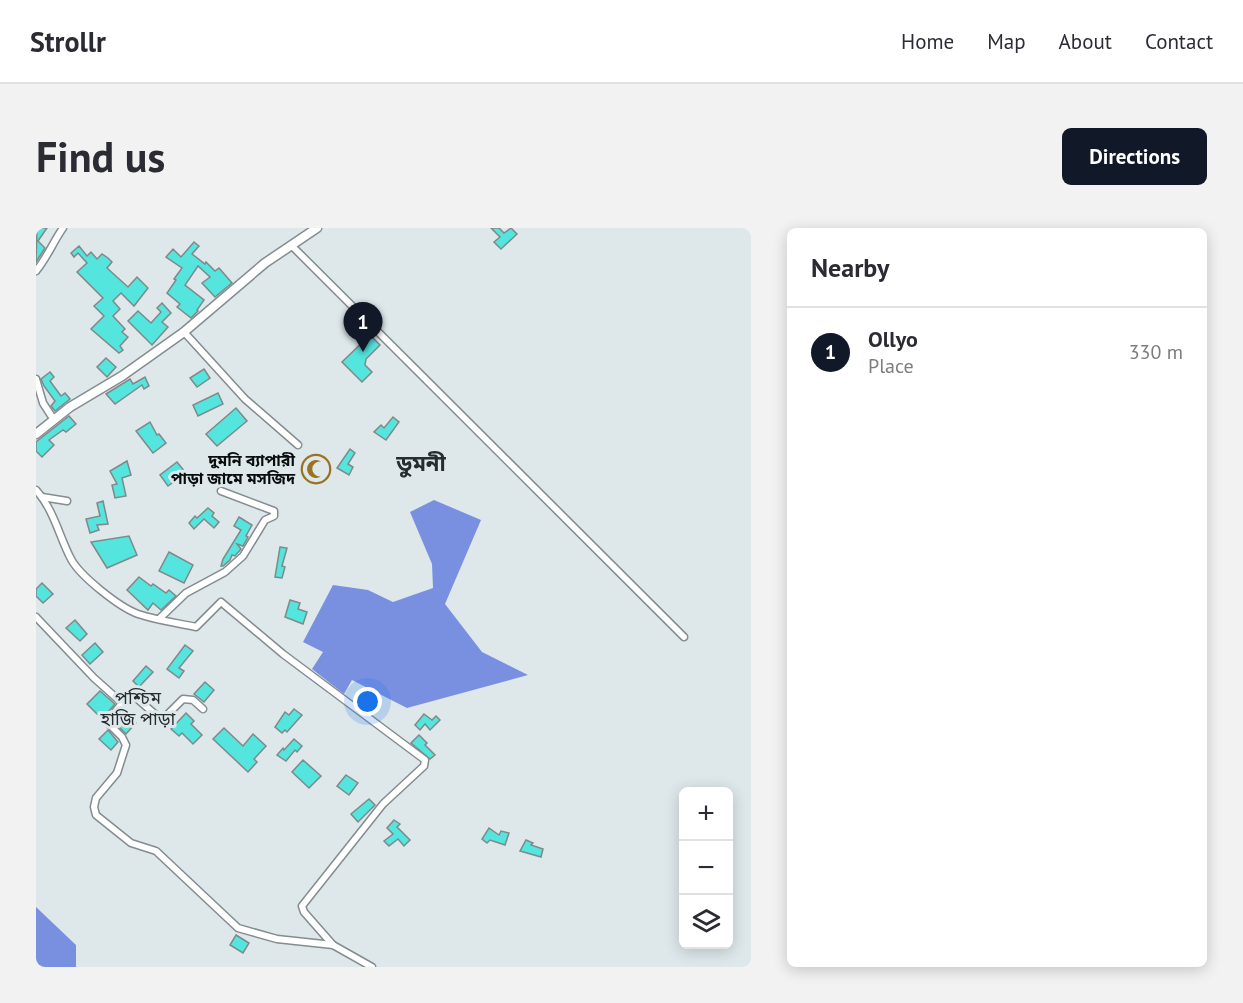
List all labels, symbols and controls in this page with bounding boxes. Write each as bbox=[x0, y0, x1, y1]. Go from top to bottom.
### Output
text: Strollr bbox=[30, 23, 106, 60]
text: Home bbox=[901, 28, 954, 55]
text: Map bbox=[987, 28, 1026, 55]
text: About bbox=[1059, 28, 1112, 55]
text: Contact bbox=[1145, 28, 1213, 55]
button: Directions bbox=[1062, 128, 1207, 185]
text: Find us bbox=[36, 129, 165, 184]
text: Nearby bbox=[811, 251, 889, 284]
pin: 1 bbox=[344, 302, 382, 352]
text: Ollyo bbox=[868, 325, 918, 353]
text: 1 bbox=[825, 339, 836, 365]
text: 330 m bbox=[1129, 339, 1183, 365]
text: Place bbox=[868, 353, 914, 379]
district label: ডুমনী bbox=[395, 449, 446, 478]
place label: দুমনি ব্যাপারী পাড়া জামে মসজিদ bbox=[171, 450, 296, 488]
mosque icon: দুমনি ব্যাপারী পাড়া জামে মসজিদ bbox=[300, 453, 332, 485]
district label: পশ্চিম হাজি পাড়া bbox=[100, 686, 176, 730]
your location bbox=[353, 687, 382, 716]
map controls bbox=[679, 787, 733, 949]
button: + bbox=[679, 787, 733, 841]
button: − bbox=[679, 841, 733, 895]
button: layers bbox=[679, 895, 733, 949]

